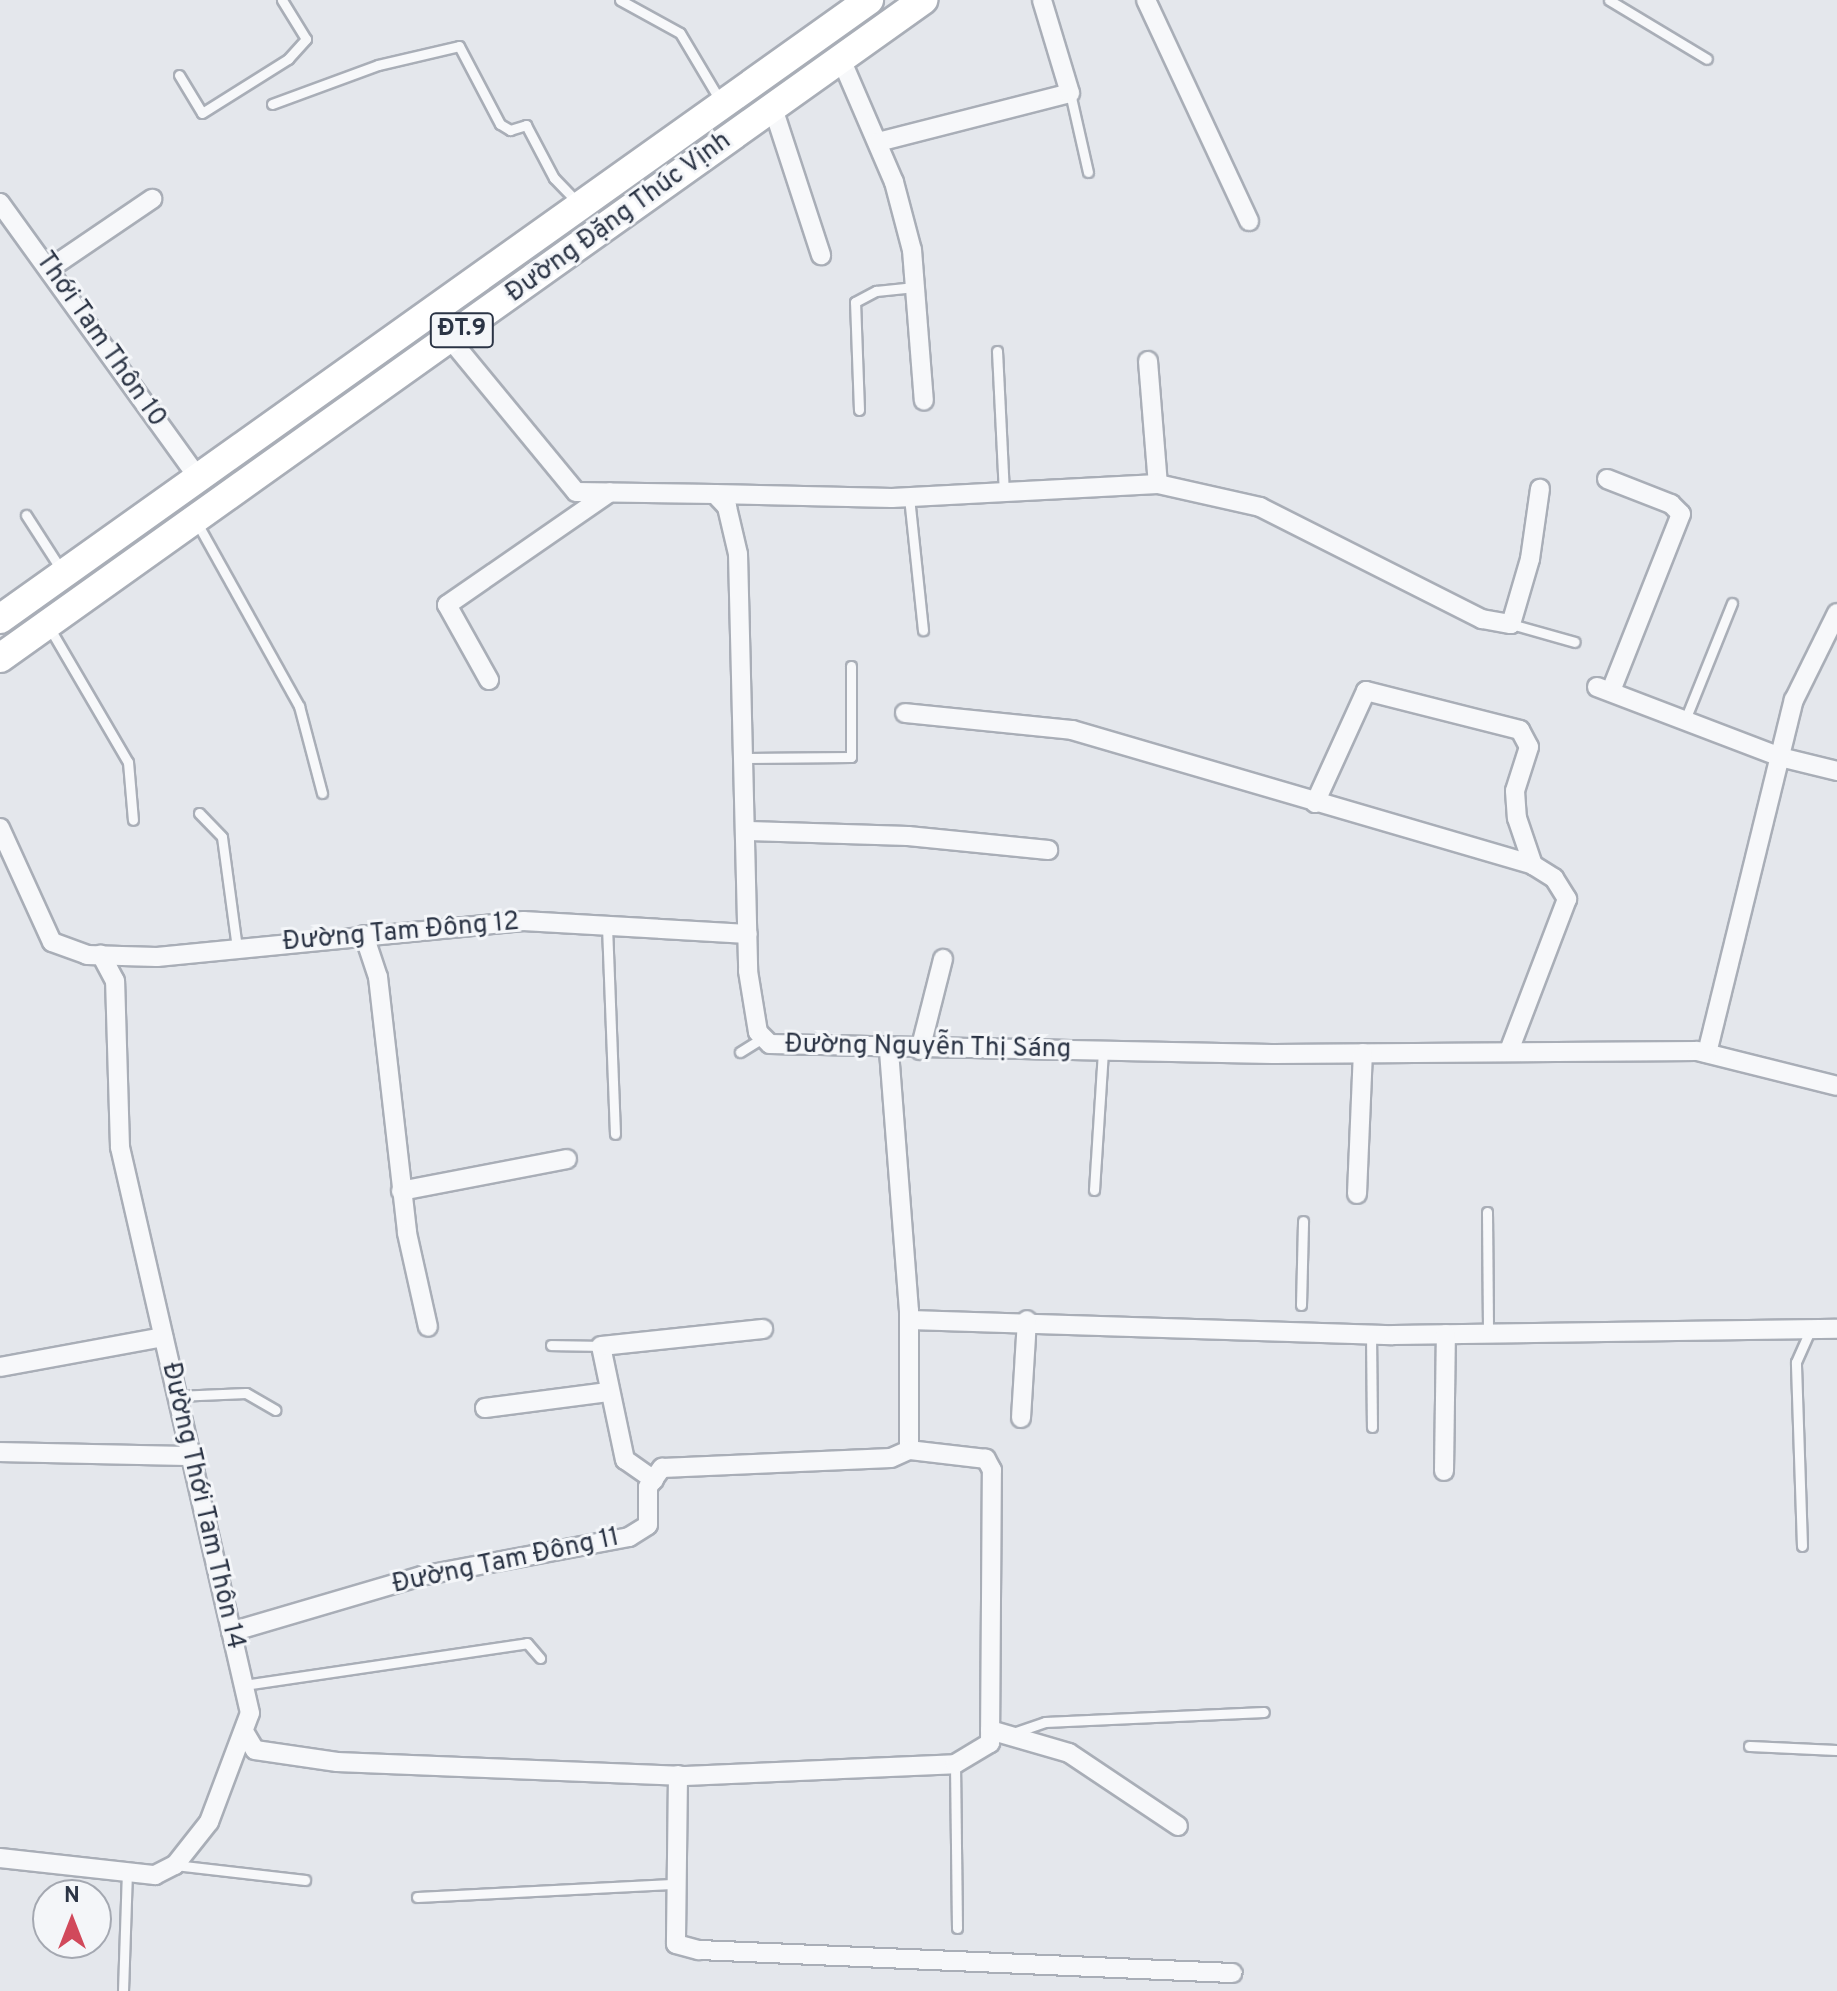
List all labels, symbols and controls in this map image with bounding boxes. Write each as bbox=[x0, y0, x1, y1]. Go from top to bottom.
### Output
street label: Đường Đặng Thúc Vịnh bbox=[500, 125, 738, 311]
street label: Thới Tam Thôn 10 bbox=[27, 246, 173, 434]
road number: ĐT.9 bbox=[428, 310, 496, 350]
street label: Đường Tam Đông 12 bbox=[281, 907, 521, 959]
street label: Đường Nguyễn Thị Sáng bbox=[784, 1030, 1072, 1066]
street label: Đường Thới Tam Thôn 14 bbox=[153, 1358, 251, 1654]
street label: Đường Tam Đông 11 bbox=[389, 1523, 623, 1601]
north arrow bbox=[32, 1879, 112, 1959]
text: N bbox=[64, 1883, 80, 1910]

